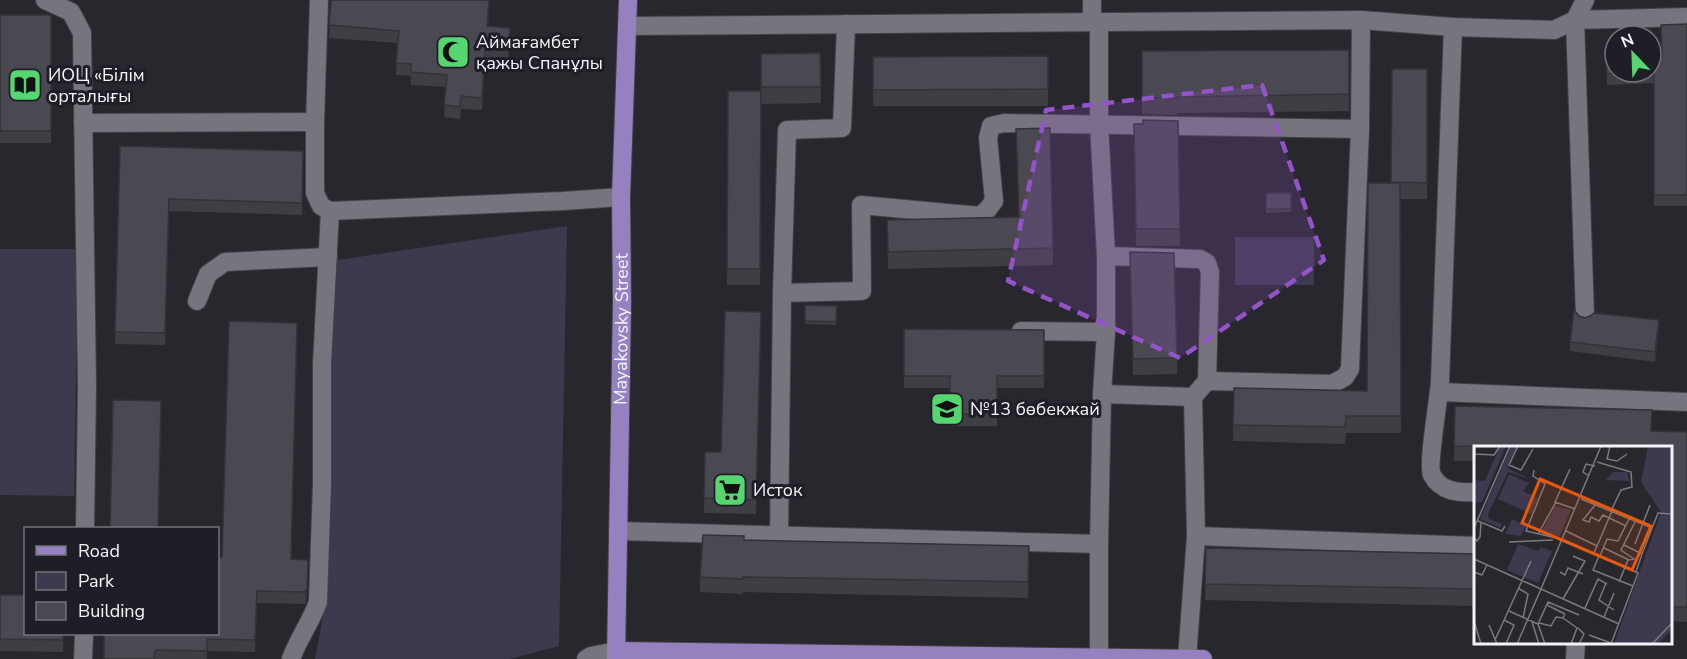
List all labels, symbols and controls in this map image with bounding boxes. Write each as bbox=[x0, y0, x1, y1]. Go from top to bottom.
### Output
north arrow bbox=[1603, 24, 1663, 84]
text: N bbox=[1618, 29, 1637, 54]
place label: Аймағамбет қажы Спанұлы bbox=[476, 30, 603, 75]
mosque icon: Аймағамбет қажы Спанұлы bbox=[435, 34, 471, 70]
place label: ИОЦ «Білім орталығы bbox=[48, 63, 145, 108]
library icon: ИОЦ «Білім орталығы bbox=[7, 67, 43, 103]
street label: Mayakovsky Street bbox=[608, 252, 634, 405]
school or university icon: №13 бөбекжай bbox=[929, 391, 965, 427]
place label: №13 бөбекжай bbox=[970, 397, 1100, 421]
inset map bbox=[1474, 446, 1672, 644]
supermarket icon: Исток bbox=[712, 472, 748, 508]
place label: Исток bbox=[753, 478, 803, 502]
legend bbox=[24, 527, 219, 635]
text: Road bbox=[78, 539, 120, 563]
text: Park bbox=[78, 569, 115, 593]
text: Building bbox=[78, 599, 145, 623]

